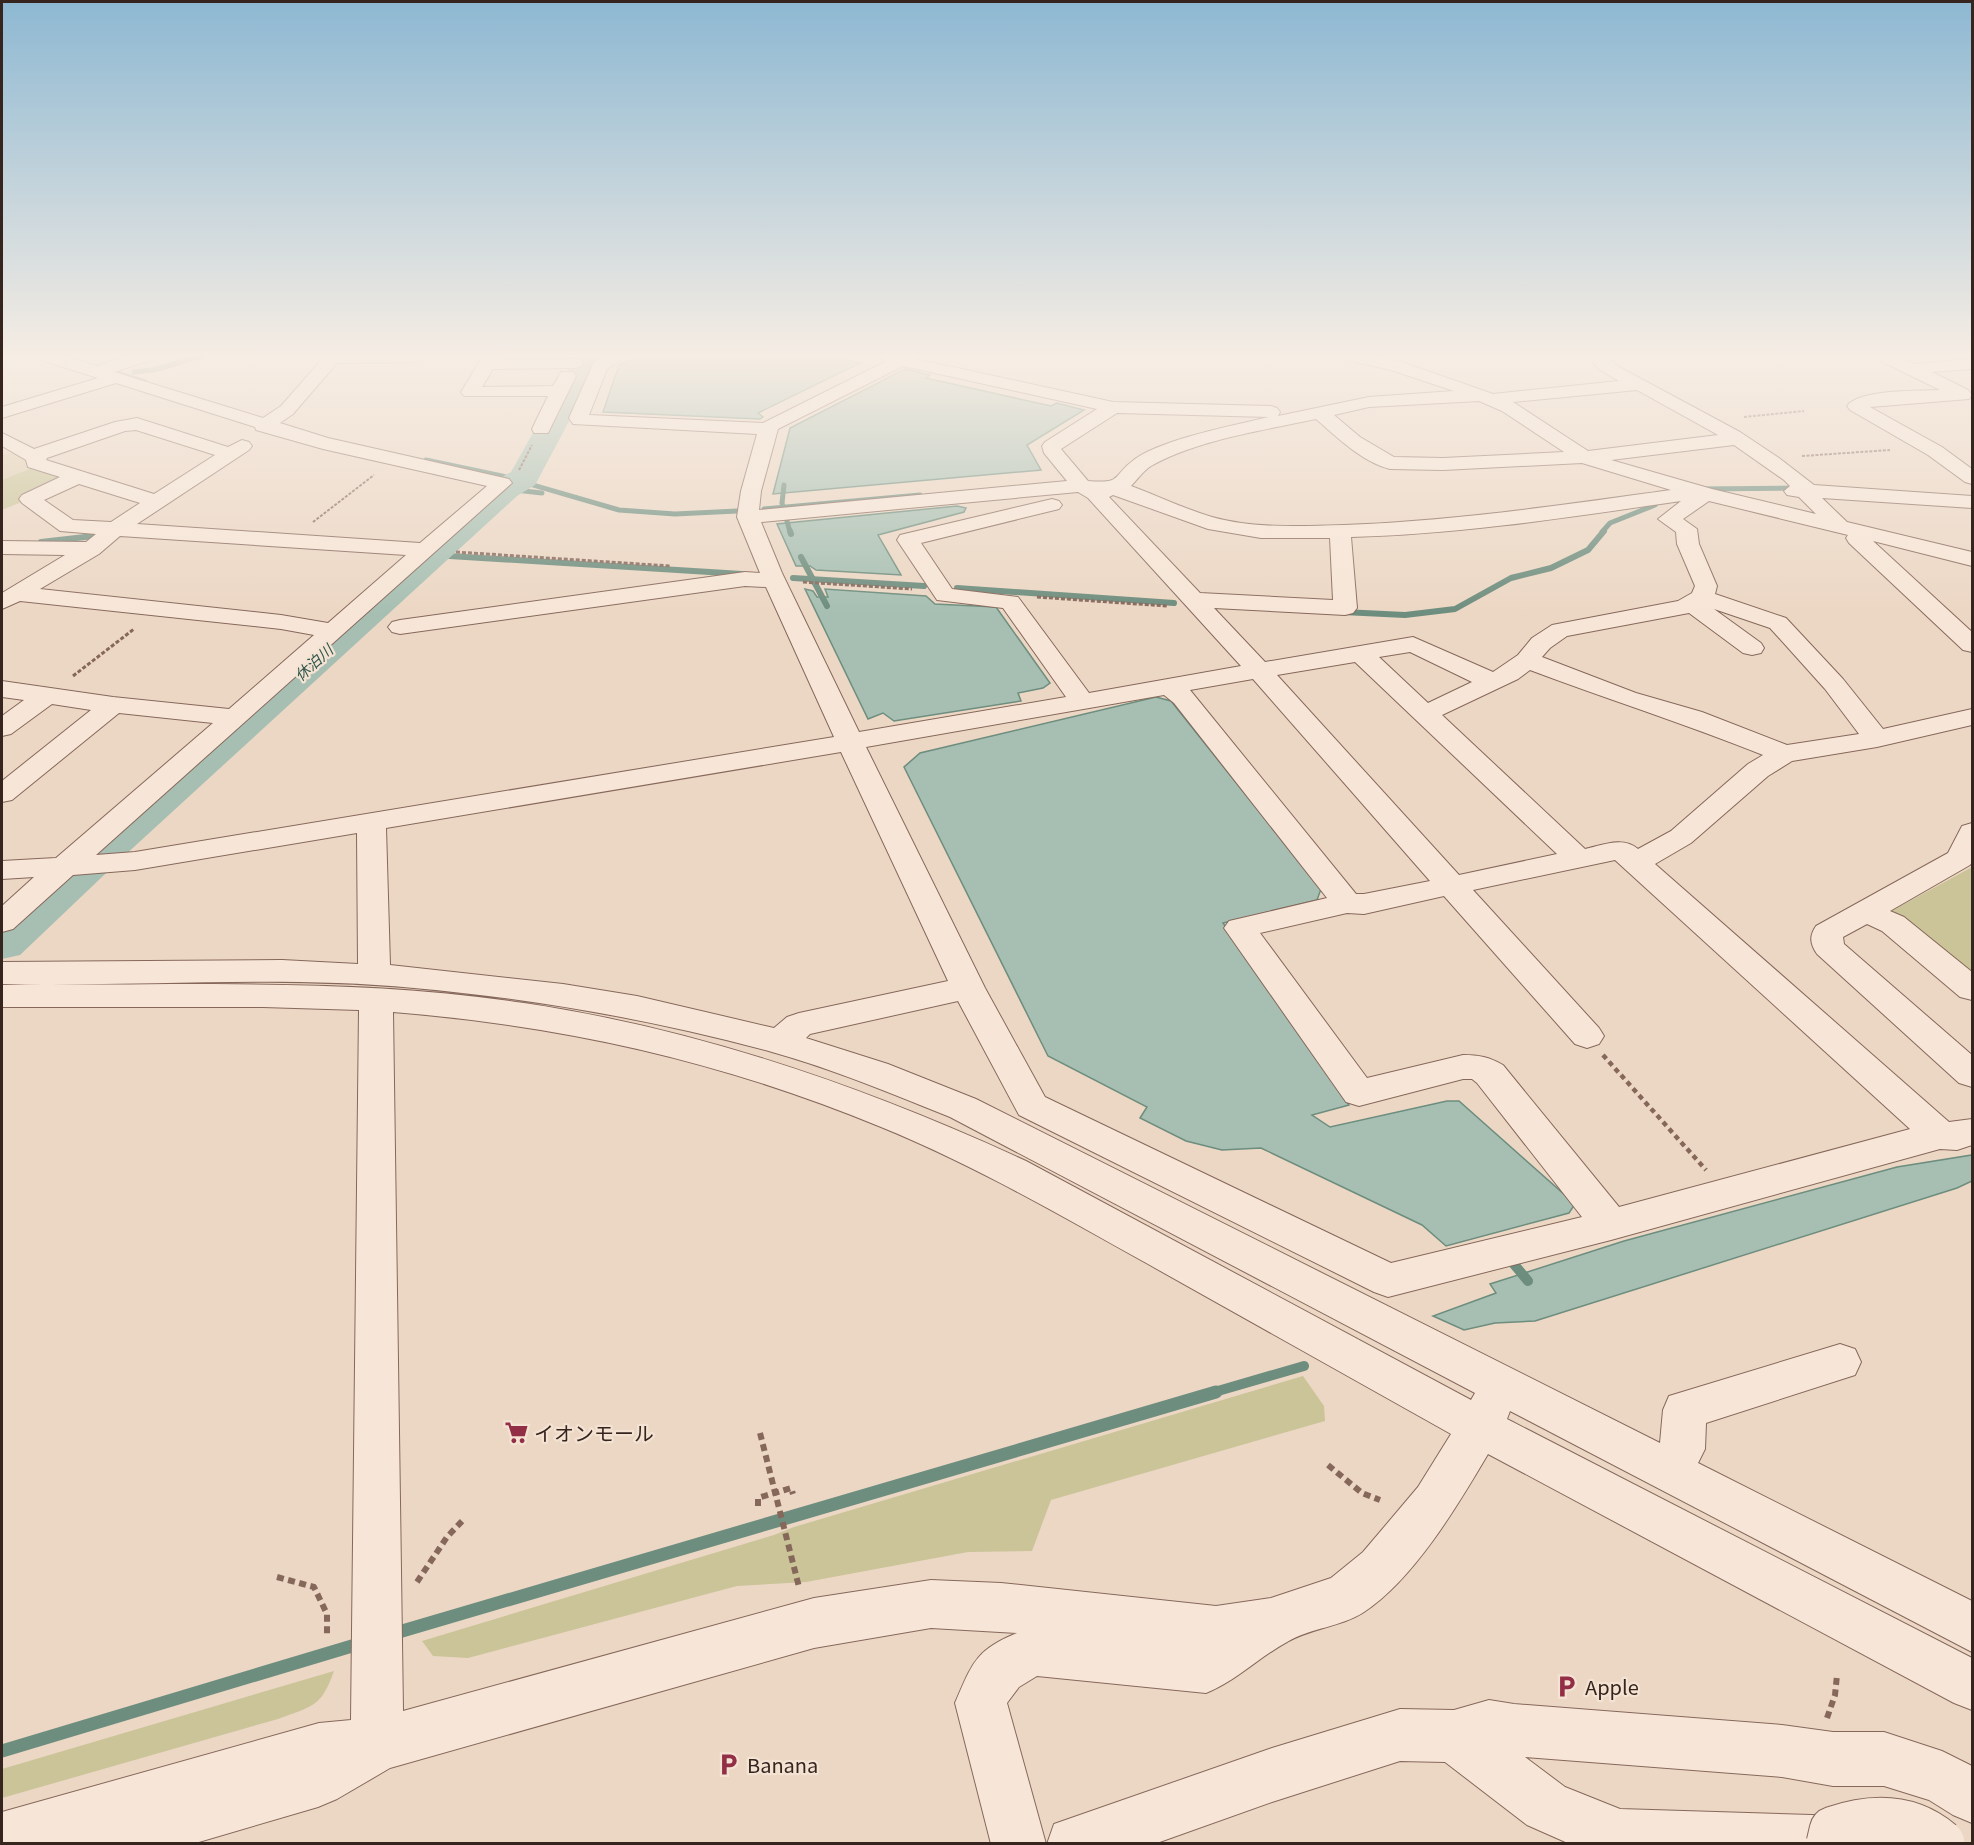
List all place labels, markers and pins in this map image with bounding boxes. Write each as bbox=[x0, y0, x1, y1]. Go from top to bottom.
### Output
place label: イオンモール bbox=[534, 1418, 654, 1447]
supermarket icon: イオンモール bbox=[503, 1419, 529, 1445]
place label: Apple bbox=[1585, 1672, 1639, 1701]
parking icon: Apple bbox=[1554, 1673, 1580, 1699]
place label: Banana bbox=[747, 1750, 818, 1779]
parking icon: Banana bbox=[716, 1751, 742, 1777]

